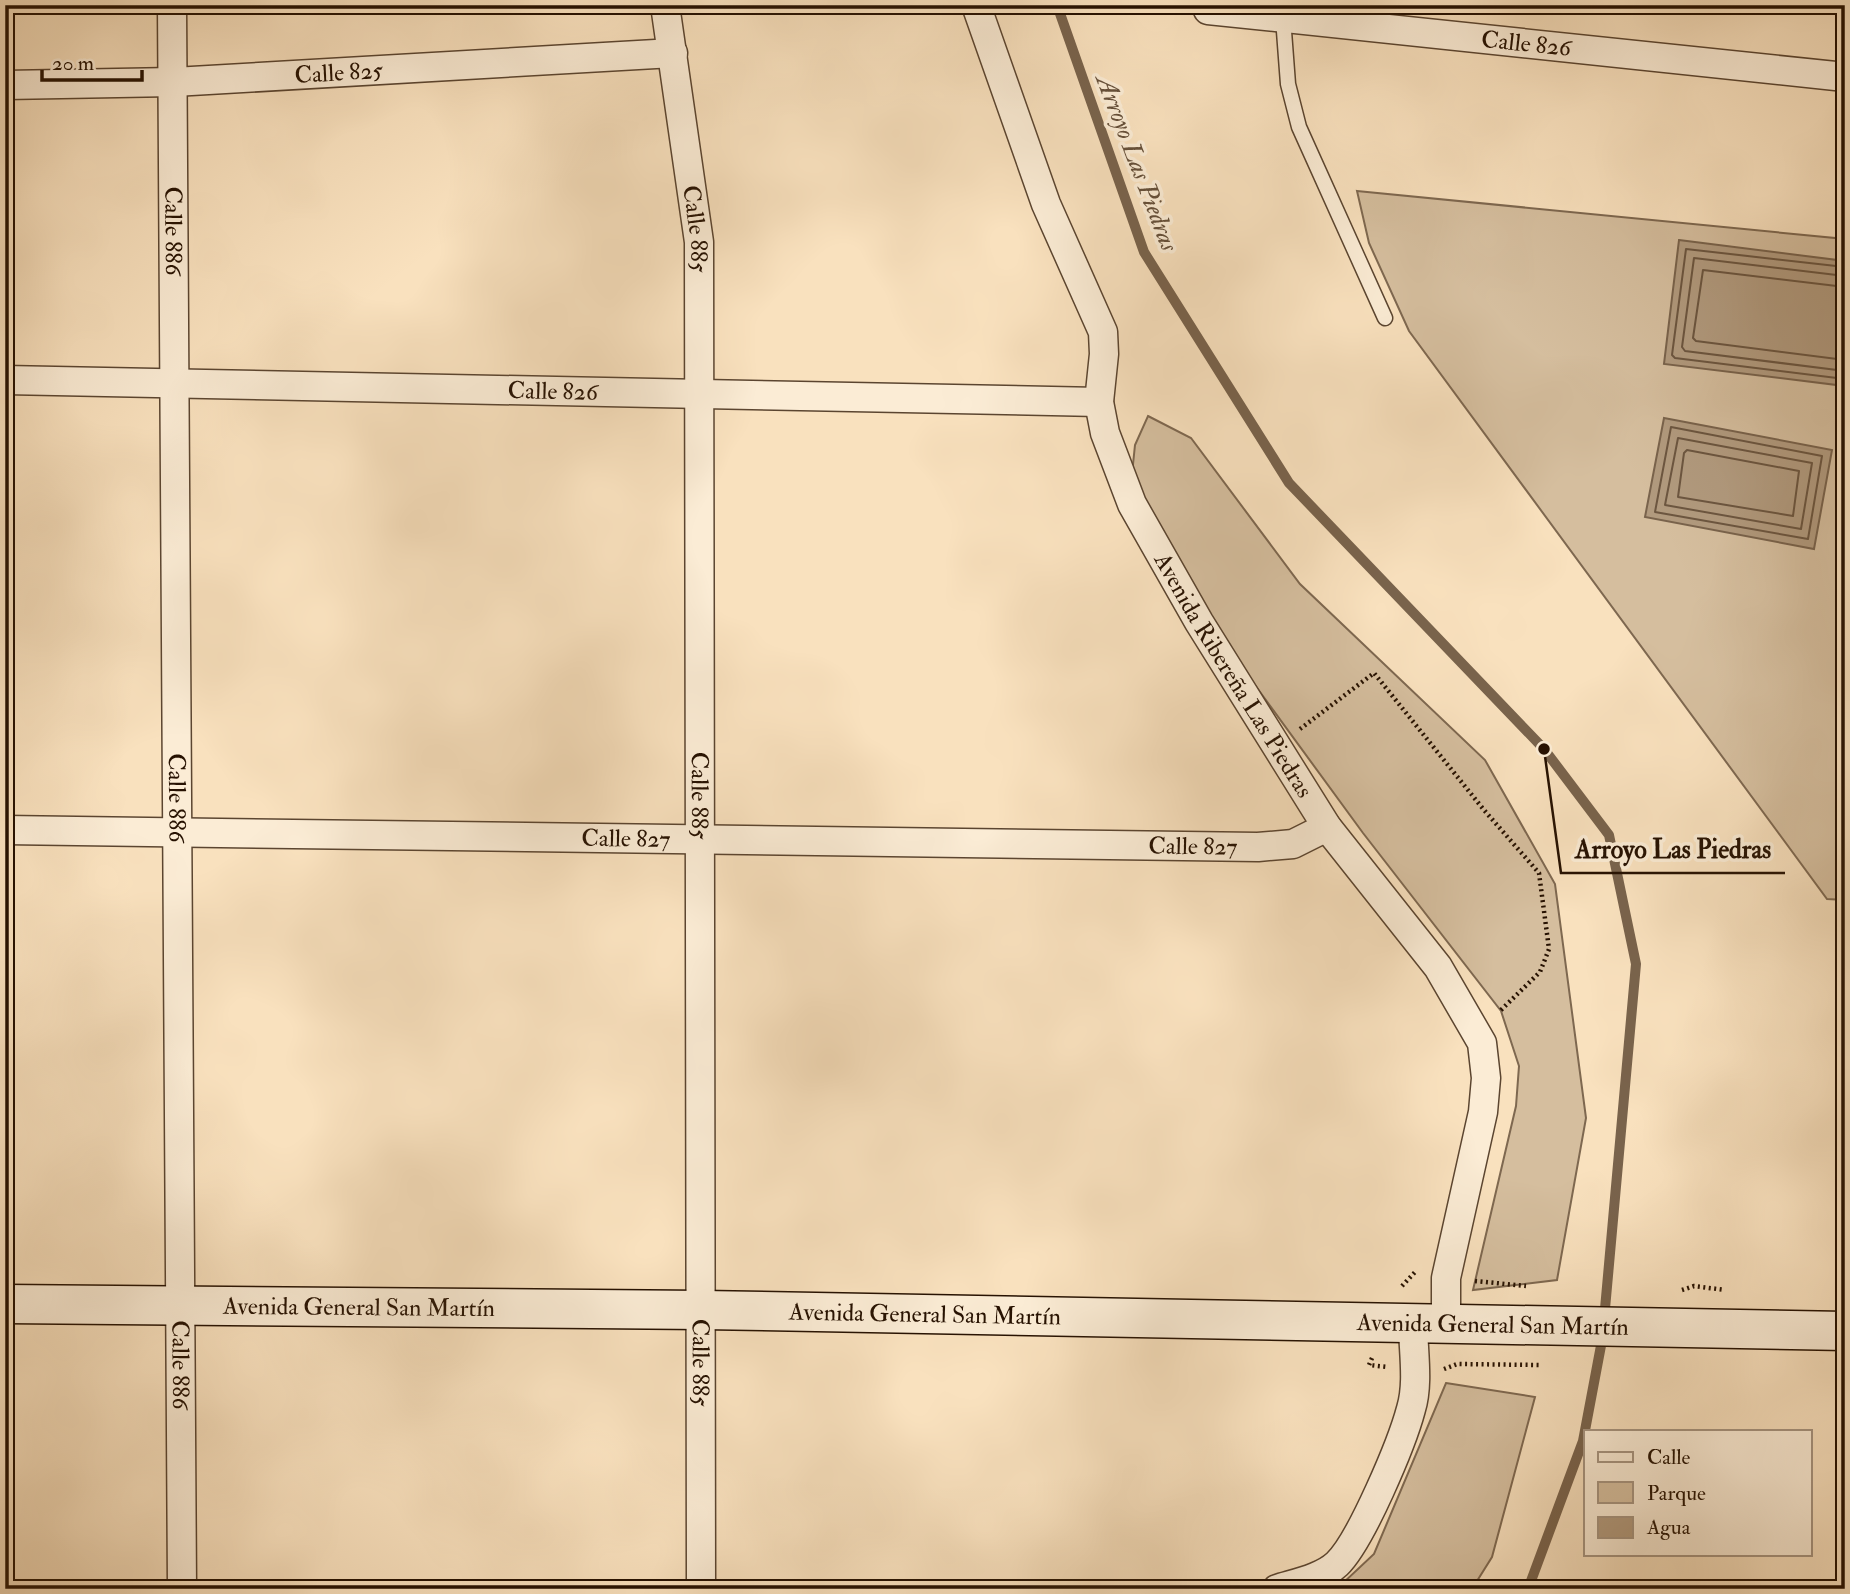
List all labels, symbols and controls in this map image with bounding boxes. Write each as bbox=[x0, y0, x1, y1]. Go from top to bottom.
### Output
street label: Calle 826 bbox=[1480, 23, 1575, 64]
scale bar bbox=[42, 38, 142, 82]
text: 20 m bbox=[52, 50, 94, 77]
street label: Calle 825 bbox=[294, 54, 384, 90]
water label: Arroyo Las Piedras bbox=[1088, 67, 1186, 257]
street label: Calle 885 bbox=[676, 183, 715, 273]
street label: Calle 886 bbox=[158, 186, 189, 278]
street label: Calle 826 bbox=[507, 375, 600, 407]
street label: Avenida Ribereña Las Piedras bbox=[1147, 546, 1320, 803]
street label: Calle 885 bbox=[684, 752, 715, 840]
street label: Calle 886 bbox=[161, 753, 193, 845]
street label: Calle 827 bbox=[581, 822, 671, 855]
callout: Arroyo Las Piedras bbox=[1561, 826, 1785, 873]
street label: Calle 827 bbox=[1148, 830, 1238, 862]
text: Arroyo Las Piedras bbox=[1574, 834, 1771, 867]
street label: Avenida General San Martín bbox=[222, 1290, 495, 1324]
street label: Avenida General San Martín bbox=[788, 1296, 1061, 1332]
street label: Avenida General San Martín bbox=[1356, 1307, 1629, 1343]
street label: Calle 885 bbox=[685, 1319, 716, 1407]
street label: Calle 886 bbox=[165, 1320, 196, 1412]
legend bbox=[1584, 1430, 1812, 1556]
text: Calle bbox=[1647, 1444, 1691, 1471]
text: Parque bbox=[1647, 1480, 1706, 1507]
text: Agua bbox=[1646, 1514, 1691, 1541]

